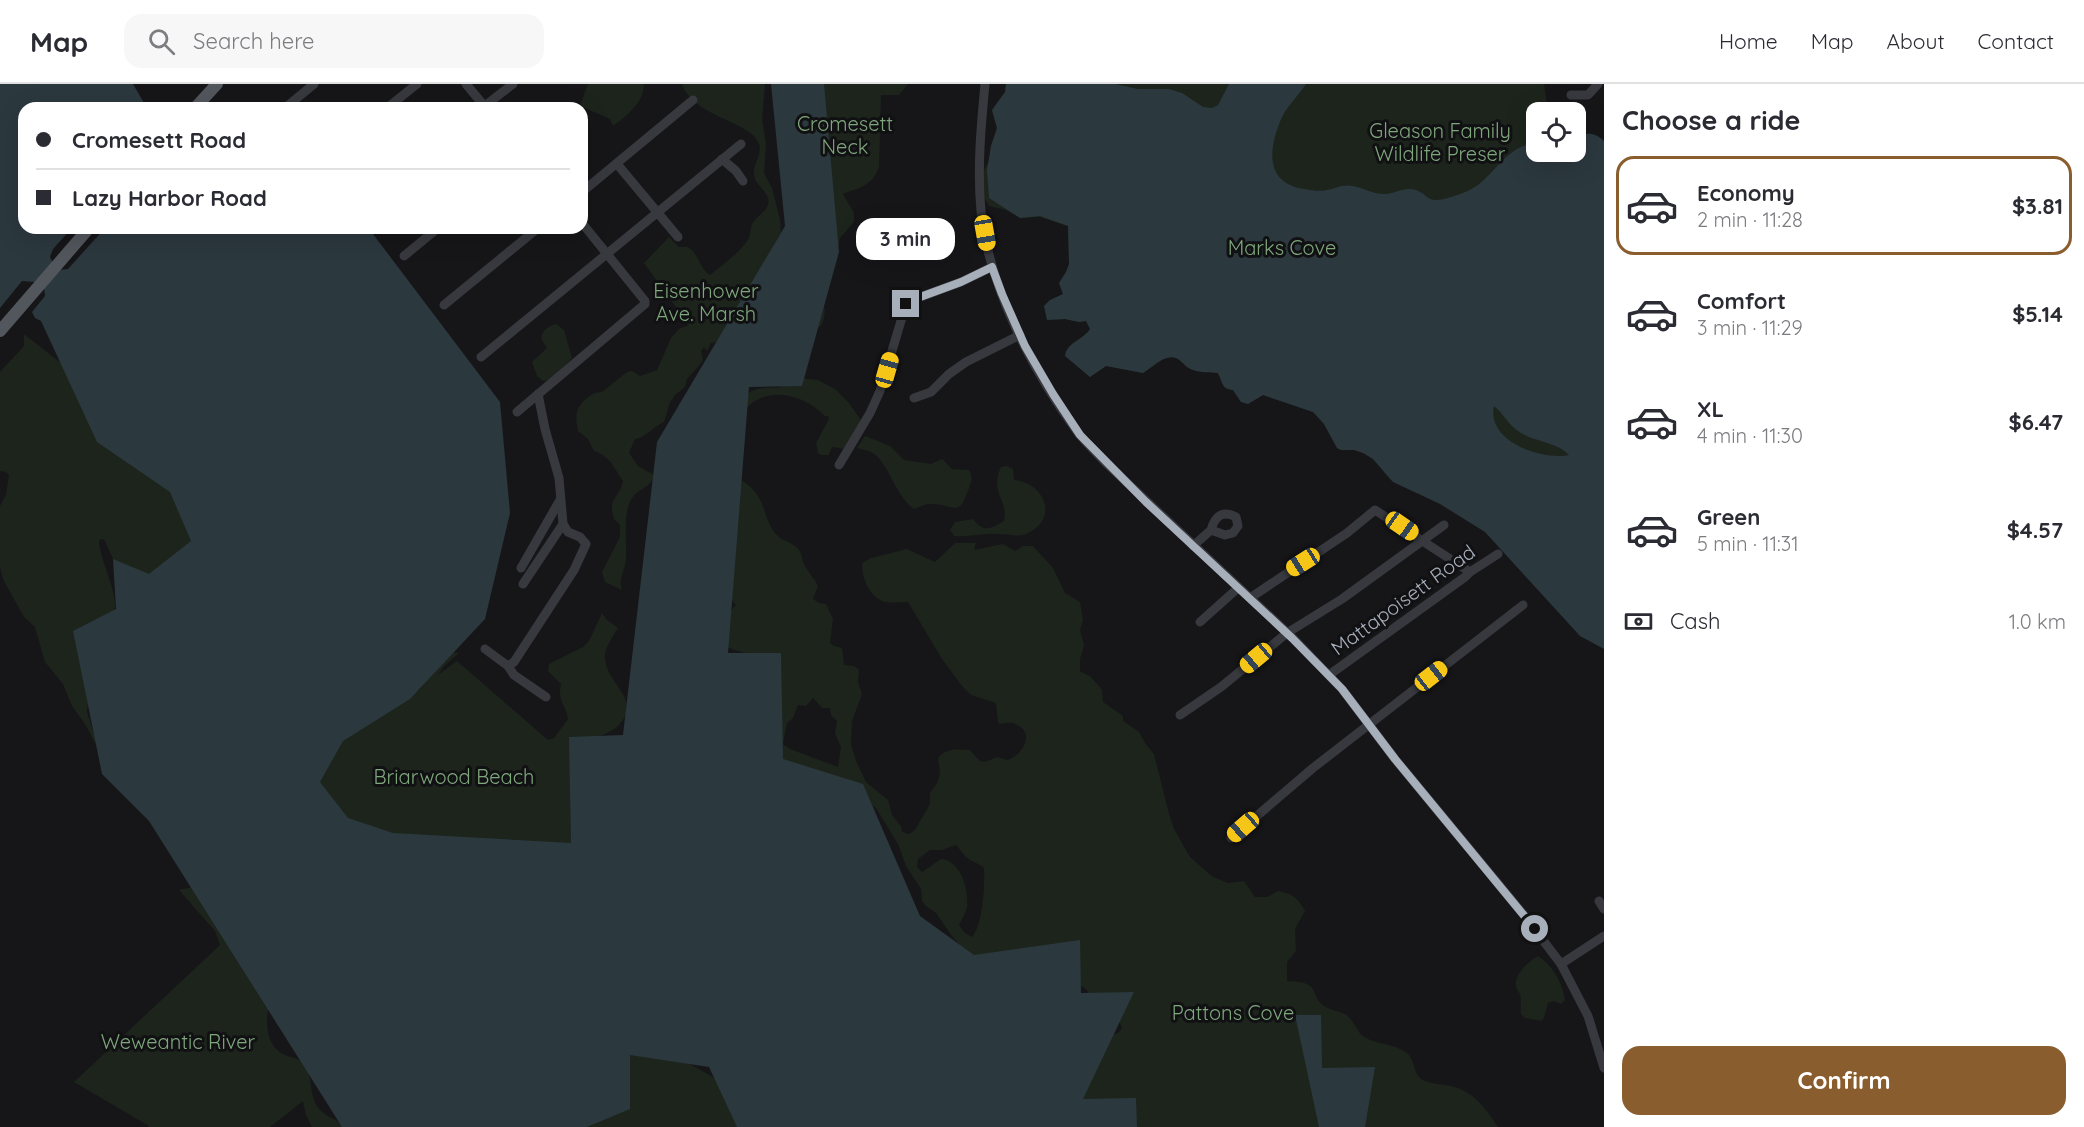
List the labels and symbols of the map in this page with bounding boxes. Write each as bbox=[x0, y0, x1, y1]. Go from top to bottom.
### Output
park label: Cromesett Neck bbox=[797, 111, 893, 159]
park label: Gleason Family Wildlife Preser bbox=[1369, 118, 1511, 166]
car bbox=[973, 214, 997, 252]
callout: 3 min bbox=[856, 217, 956, 259]
park label: Marks Cove bbox=[1228, 235, 1336, 260]
park label: Eisenhower Ave. Marsh bbox=[653, 278, 759, 326]
route end bbox=[892, 290, 919, 317]
car bbox=[873, 350, 901, 390]
car bbox=[1382, 508, 1422, 544]
street label: Mattapoisett Road bbox=[1326, 539, 1480, 660]
car bbox=[1283, 545, 1323, 579]
car bbox=[1236, 640, 1276, 676]
car bbox=[1411, 658, 1451, 694]
park label: Briarwood Beach bbox=[374, 764, 534, 789]
car bbox=[1224, 808, 1262, 846]
route start bbox=[1521, 915, 1548, 942]
park label: Pattons Cove bbox=[1172, 1000, 1294, 1025]
park label: Weweantic River bbox=[101, 1029, 256, 1054]

